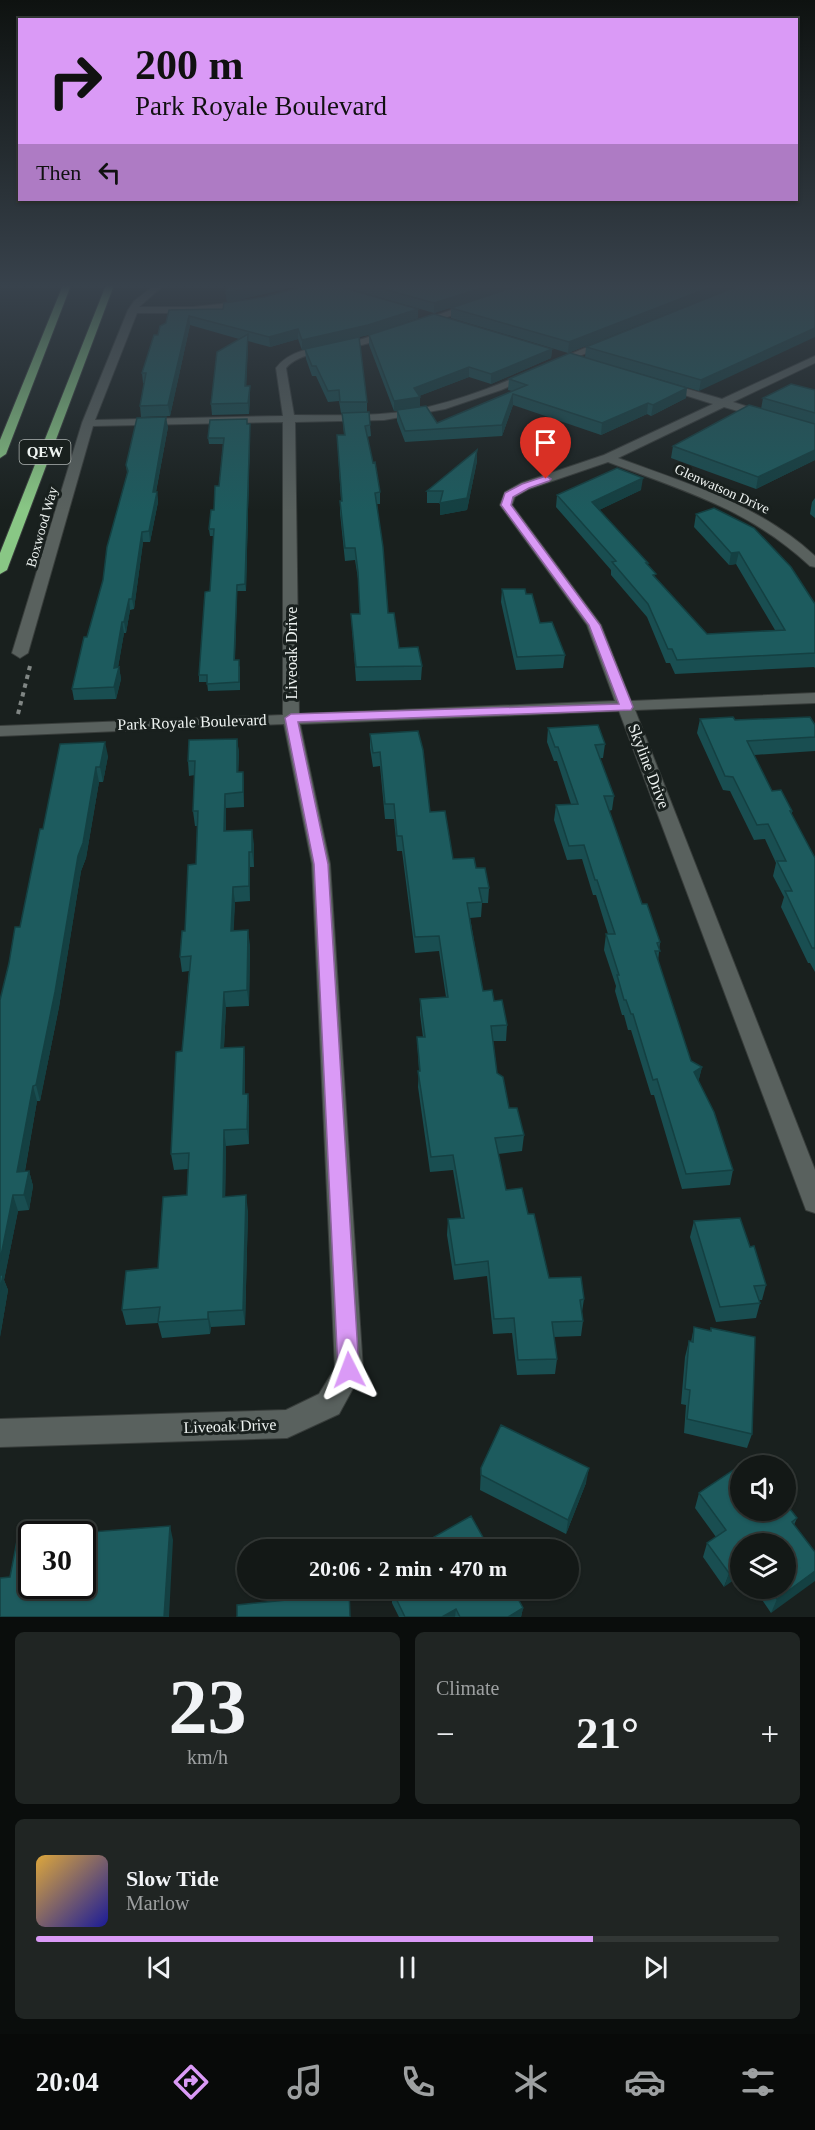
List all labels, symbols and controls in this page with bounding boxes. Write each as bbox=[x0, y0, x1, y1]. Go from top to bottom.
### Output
icon: right bbox=[36, 42, 114, 120]
text: 200 m bbox=[135, 42, 244, 88]
text: Park Royale Boulevard bbox=[135, 91, 387, 121]
icon: left bbox=[93, 156, 126, 189]
text: Then bbox=[36, 160, 81, 185]
pin bbox=[520, 417, 571, 479]
icon: arrive bbox=[529, 426, 562, 459]
road number: QEW bbox=[20, 440, 70, 464]
street label: Glenwatson Drive bbox=[672, 461, 772, 517]
street label: Boxwood Way bbox=[23, 485, 61, 569]
street label: Liveoak Drive bbox=[283, 607, 300, 699]
street label: Park Royale Boulevard bbox=[117, 711, 267, 734]
street label: Skyline Drive bbox=[624, 721, 673, 811]
position arrow bbox=[317, 1338, 381, 1402]
street label: Liveoak Drive bbox=[183, 1416, 277, 1436]
map controls bbox=[730, 1455, 796, 1599]
button: sound bbox=[730, 1455, 796, 1521]
speed limit sign: 30 bbox=[18, 1521, 96, 1599]
button: layers bbox=[730, 1533, 796, 1599]
text: 20:06 · 2 min · 470 m bbox=[309, 1556, 507, 1581]
text: 23 bbox=[169, 1663, 247, 1750]
text: Climate bbox=[436, 1677, 499, 1699]
text: 21° bbox=[576, 1708, 639, 1758]
text: − bbox=[436, 1716, 455, 1752]
text: + bbox=[760, 1716, 779, 1752]
text: km/h bbox=[187, 1746, 228, 1768]
text: Slow Tide bbox=[126, 1866, 219, 1891]
text: Marlow bbox=[126, 1892, 189, 1914]
icon: previous bbox=[143, 1951, 176, 1984]
icon: pause bbox=[391, 1951, 424, 1984]
icon: next bbox=[639, 1951, 672, 1984]
icon: directions bbox=[170, 2061, 212, 2103]
icon: music bbox=[284, 2061, 326, 2103]
icon: phone bbox=[397, 2061, 439, 2103]
icon: climate bbox=[510, 2061, 552, 2103]
icon: car bbox=[624, 2061, 666, 2103]
icon: filters bbox=[737, 2061, 779, 2103]
text: 20:04 bbox=[36, 2067, 99, 2097]

